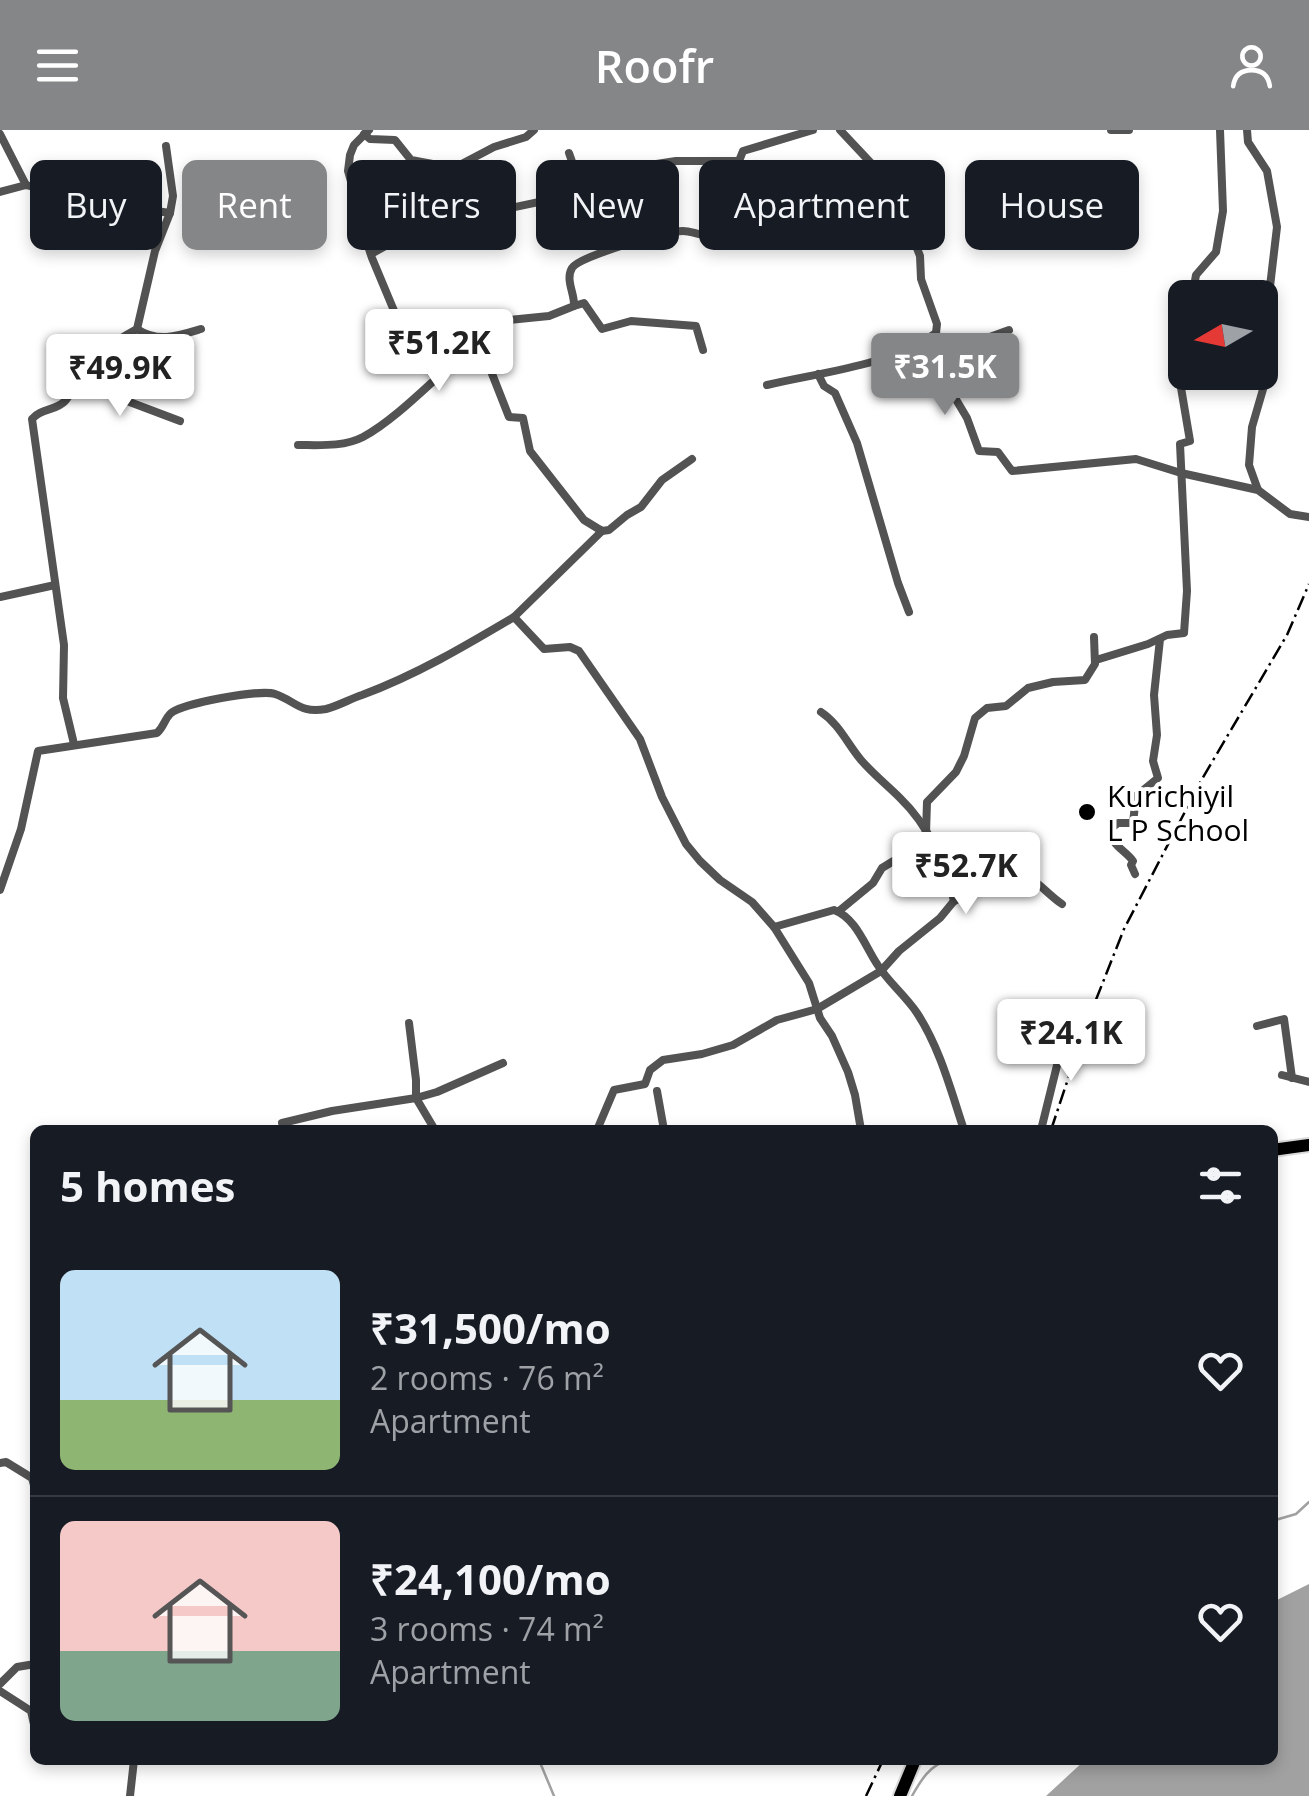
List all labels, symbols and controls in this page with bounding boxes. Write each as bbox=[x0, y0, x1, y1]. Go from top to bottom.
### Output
text: Roofr bbox=[595, 35, 714, 96]
icon: menu bbox=[30, 38, 85, 93]
icon: person bbox=[1224, 38, 1279, 93]
chip: Buy bbox=[30, 160, 162, 250]
chip: Rent bbox=[182, 160, 327, 250]
chip: Filters bbox=[347, 160, 516, 250]
chip: New bbox=[536, 160, 679, 250]
chip: Apartment bbox=[699, 160, 945, 250]
chip: House bbox=[965, 160, 1139, 250]
north arrow bbox=[1168, 280, 1278, 390]
map controls bbox=[1168, 280, 1278, 390]
pin: ₹51.2K bbox=[358, 309, 520, 394]
text: ₹51.2K bbox=[387, 320, 491, 363]
pin: ₹31.5K bbox=[864, 333, 1026, 418]
pin: ₹49.9K bbox=[39, 334, 201, 419]
text: ₹31.5K bbox=[893, 344, 997, 387]
text: ₹49.9K bbox=[68, 345, 172, 388]
place label: Kurichiyil L P School bbox=[1107, 775, 1249, 850]
marker: Kurichiyil L P School bbox=[1076, 801, 1098, 823]
pin: ₹52.7K bbox=[885, 832, 1047, 917]
text: ₹52.7K bbox=[914, 843, 1018, 886]
pin: ₹24.1K bbox=[990, 999, 1152, 1084]
text: ₹24.1K bbox=[1019, 1010, 1123, 1053]
text: 5 homes bbox=[60, 1157, 235, 1214]
icon: filters bbox=[1193, 1158, 1248, 1213]
text: ₹31,500/mo bbox=[370, 1299, 611, 1356]
icon: home bbox=[140, 1310, 260, 1430]
icon: heart bbox=[1193, 1343, 1248, 1398]
text: 2 rooms · 76 m² bbox=[370, 1356, 604, 1399]
text: Apartment bbox=[370, 1399, 531, 1442]
text: ₹24,100/mo bbox=[370, 1550, 611, 1607]
icon: home bbox=[140, 1561, 260, 1681]
icon: heart bbox=[1193, 1594, 1248, 1649]
text: 3 rooms · 74 m² bbox=[370, 1607, 604, 1650]
text: Apartment bbox=[370, 1650, 531, 1693]

